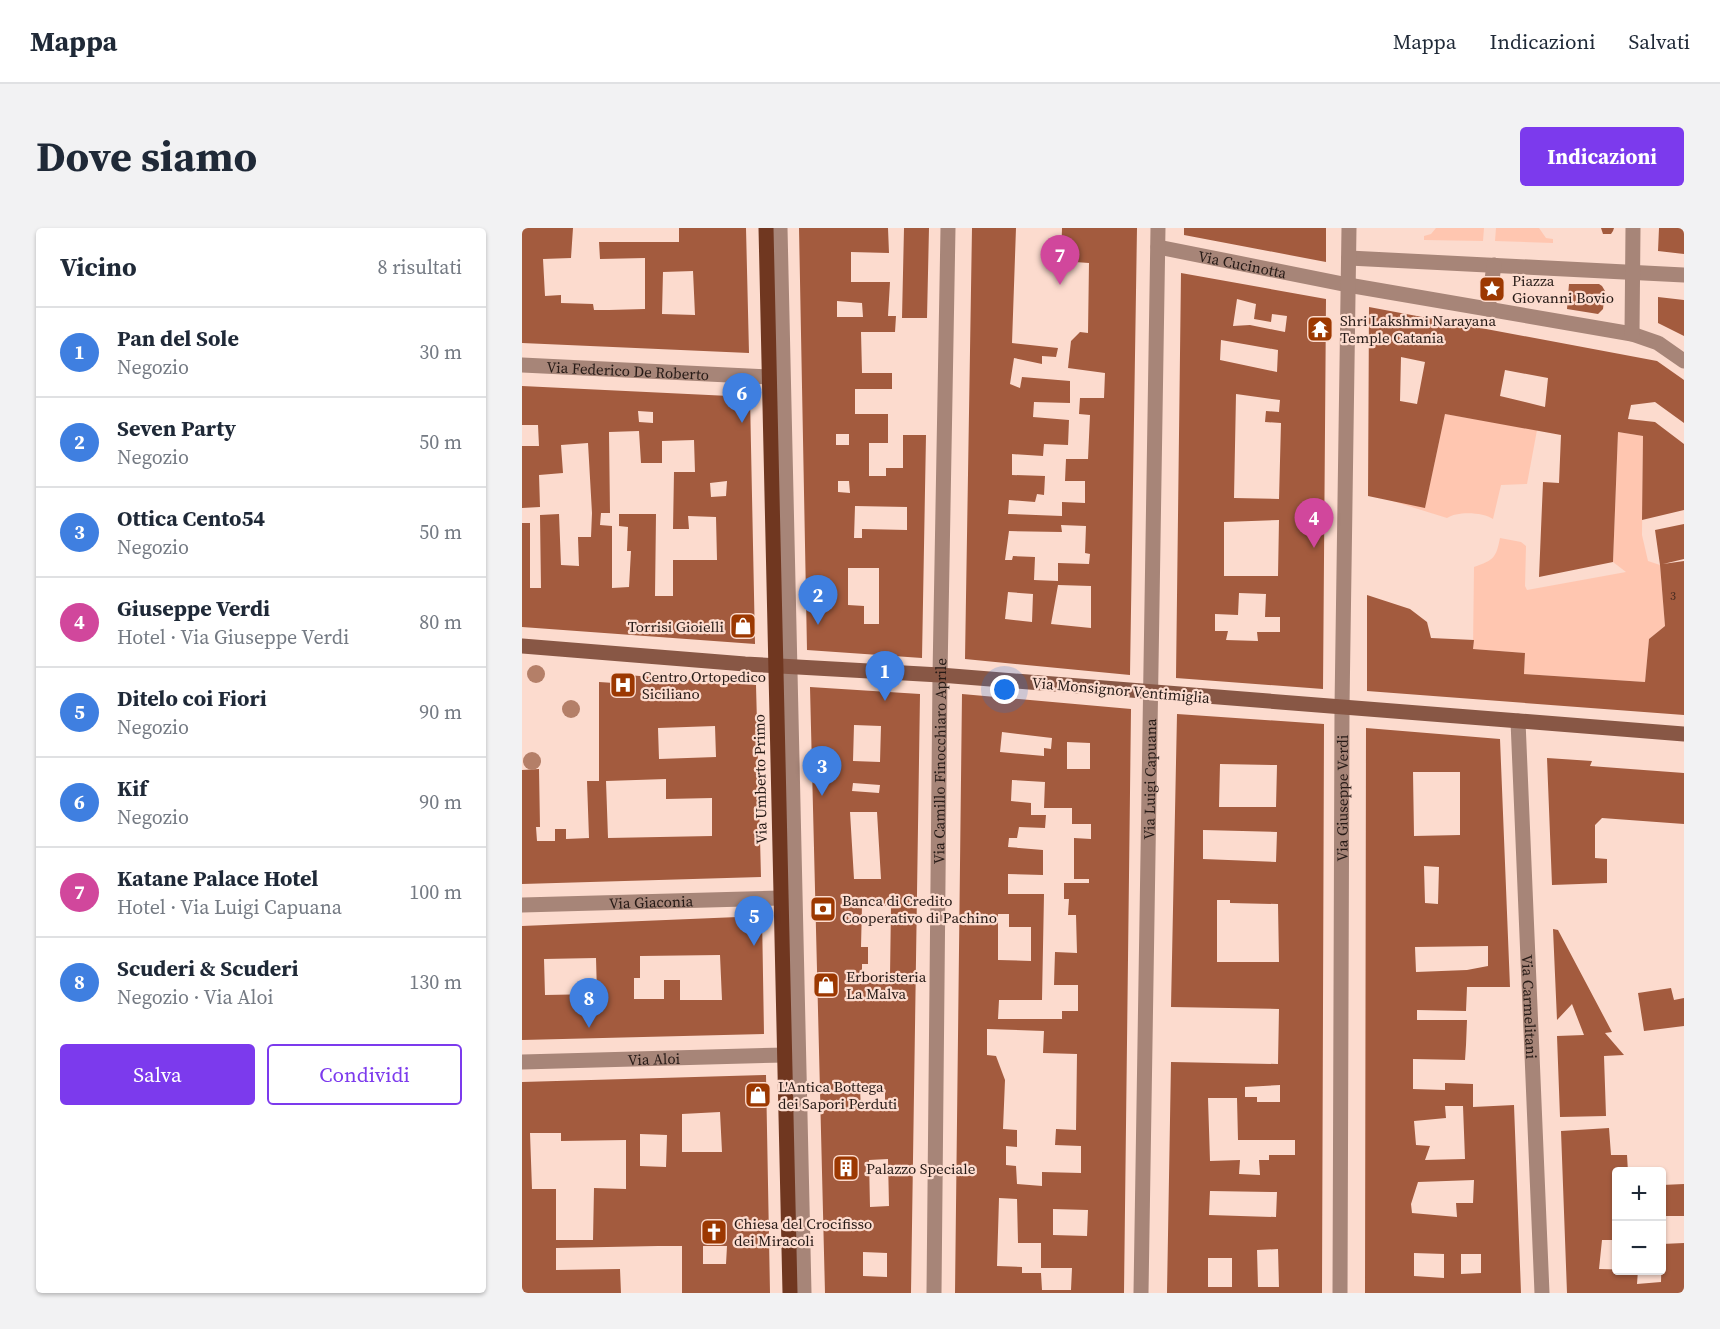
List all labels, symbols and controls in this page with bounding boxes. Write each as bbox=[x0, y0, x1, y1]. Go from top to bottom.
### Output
text: Mappa bbox=[30, 22, 117, 60]
text: Mappa bbox=[1393, 27, 1457, 56]
text: Indicazioni bbox=[1490, 27, 1595, 56]
text: Salvati bbox=[1628, 27, 1690, 56]
text: Dove siamo bbox=[36, 127, 257, 185]
button: Indicazioni bbox=[1520, 127, 1684, 186]
pin: 7 bbox=[1040, 236, 1080, 285]
street label: Via Cucinotta bbox=[1196, 245, 1289, 283]
text: Vicino bbox=[60, 249, 137, 285]
text: 8 risultati bbox=[377, 253, 462, 281]
place label: Piazza Giovanni Bovio bbox=[1512, 270, 1614, 308]
place icon: Piazza Giovanni Bovio bbox=[1477, 274, 1507, 304]
place label: Shri Lakshmi Narayana Temple Catania bbox=[1340, 310, 1497, 348]
temple icon: Shri Lakshmi Narayana Temple Catania bbox=[1305, 314, 1335, 344]
text: Pan del Sole bbox=[117, 323, 239, 353]
text: 1 bbox=[74, 338, 85, 366]
text: 30 m bbox=[419, 338, 462, 366]
text: Negozio bbox=[117, 353, 189, 381]
street label: Via Federico De Roberto bbox=[546, 356, 710, 385]
pin: 6 bbox=[722, 374, 762, 423]
text: Seven Party bbox=[117, 413, 236, 443]
text: 2 bbox=[74, 428, 85, 456]
text: 50 m bbox=[419, 428, 462, 456]
text: Negozio bbox=[117, 443, 189, 471]
pin: 4 bbox=[1294, 498, 1334, 548]
text: Ottica Cento54 bbox=[117, 503, 265, 533]
text: 3 bbox=[74, 518, 85, 546]
text: 50 m bbox=[419, 518, 462, 546]
text: Negozio bbox=[117, 533, 189, 561]
pin: 2 bbox=[798, 576, 838, 625]
house number: 3 bbox=[1670, 588, 1676, 604]
text: Giuseppe Verdi bbox=[117, 593, 270, 623]
text: 4 bbox=[74, 608, 85, 636]
text: 80 m bbox=[419, 608, 462, 636]
shop icon: Torrisi Gioielli bbox=[728, 611, 758, 641]
place label: Torrisi Gioielli bbox=[628, 616, 724, 637]
text: Hotel · Via Giuseppe Verdi bbox=[117, 623, 349, 651]
pin: 1 bbox=[866, 652, 904, 701]
street label: Via Camillo Finocchiaro Aprile bbox=[928, 657, 951, 864]
place label: Centro Ortopedico Siciliano bbox=[642, 666, 766, 704]
hospital icon: Centro Ortopedico Siciliano bbox=[608, 670, 638, 700]
street label: Via Monsignor Ventimiglia bbox=[1031, 672, 1211, 708]
your location bbox=[990, 675, 1019, 704]
text: Ditelo coi Fiori bbox=[117, 683, 267, 713]
text: 5 bbox=[74, 698, 85, 726]
text: 90 m bbox=[419, 698, 462, 726]
text: Negozio bbox=[117, 713, 189, 741]
street label: Via Umberto Primo bbox=[748, 714, 772, 844]
street label: Via Luigi Capuana bbox=[1138, 718, 1161, 840]
street label: Via Giuseppe Verdi bbox=[1331, 735, 1352, 861]
pin: 3 bbox=[802, 746, 842, 796]
text: Kif bbox=[117, 773, 147, 803]
text: 6 bbox=[74, 788, 85, 816]
text: 90 m bbox=[419, 788, 462, 816]
text: Negozio bbox=[117, 803, 189, 831]
text: Katane Palace Hotel bbox=[117, 863, 318, 893]
text: 7 bbox=[74, 878, 85, 906]
text: 100 m bbox=[409, 878, 462, 906]
street label: Via Giaconia bbox=[608, 890, 694, 913]
place label: Banca di Credito Cooperativo di Pachino bbox=[842, 890, 997, 928]
text: Hotel · Via Luigi Capuana bbox=[117, 893, 342, 921]
bank icon: Banca di Credito Cooperativo di Pachino bbox=[808, 894, 838, 924]
pin: 5 bbox=[734, 896, 774, 946]
text: Scuderi & Scuderi bbox=[117, 953, 298, 983]
street label: Via Carmelitani bbox=[1517, 954, 1543, 1060]
place label: Erboristeria La Malva bbox=[846, 966, 927, 1004]
text: 8 bbox=[74, 968, 85, 996]
text: 130 m bbox=[409, 968, 462, 996]
shop icon: Erboristeria La Malva bbox=[811, 970, 841, 1000]
pin: 8 bbox=[570, 978, 608, 1028]
text: Negozio · Via Aloi bbox=[117, 983, 273, 1011]
button: Salva bbox=[60, 1044, 255, 1105]
button: Condividi bbox=[267, 1044, 462, 1105]
street label: Via Aloi bbox=[627, 1047, 680, 1070]
place label: L'Antica Bottega dei Sapori Perduti bbox=[778, 1076, 897, 1114]
shop icon: L'Antica Bottega dei Sapori Perduti bbox=[743, 1080, 773, 1110]
building icon: Palazzo Speciale bbox=[831, 1153, 861, 1183]
place label: Palazzo Speciale bbox=[866, 1158, 976, 1179]
map controls bbox=[1612, 1167, 1666, 1275]
button: + bbox=[1612, 1167, 1666, 1221]
place label: Chiesa del Crocifisso dei Miracoli bbox=[734, 1213, 872, 1251]
church icon: Chiesa del Crocifisso dei Miracoli bbox=[699, 1217, 729, 1247]
button: − bbox=[1612, 1221, 1666, 1275]

